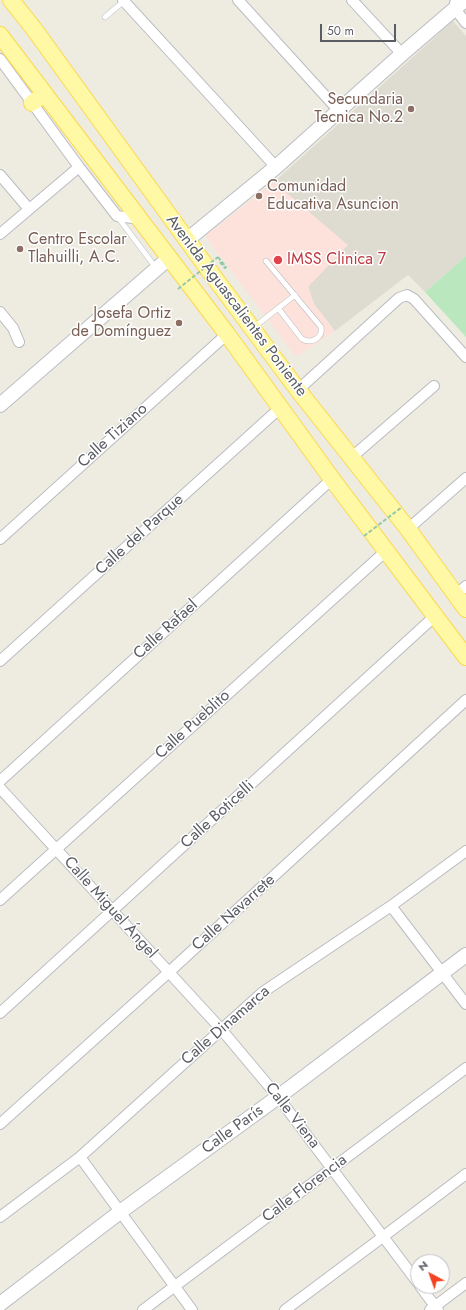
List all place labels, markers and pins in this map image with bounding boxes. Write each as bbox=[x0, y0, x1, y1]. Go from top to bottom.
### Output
place label: Secundaria Tecnica No.2 bbox=[314, 90, 403, 128]
marker: Secundaria Tecnica No.2 bbox=[406, 104, 416, 114]
place label: Comunidad Educativa Asuncion bbox=[267, 177, 399, 215]
marker: Comunidad Educativa Asuncion bbox=[254, 191, 264, 201]
place label: Centro Escolar Tlahuilli, A.C. bbox=[28, 230, 127, 268]
marker: Centro Escolar Tlahuilli, A.C. bbox=[15, 244, 25, 254]
place label: IMSS Clinica 7 bbox=[287, 250, 386, 270]
marker: IMSS Clinica 7 bbox=[272, 254, 284, 266]
place label: Josefa Ortiz de Domínguez bbox=[71, 304, 171, 342]
marker: Josefa Ortiz de Domínguez bbox=[174, 318, 184, 328]

